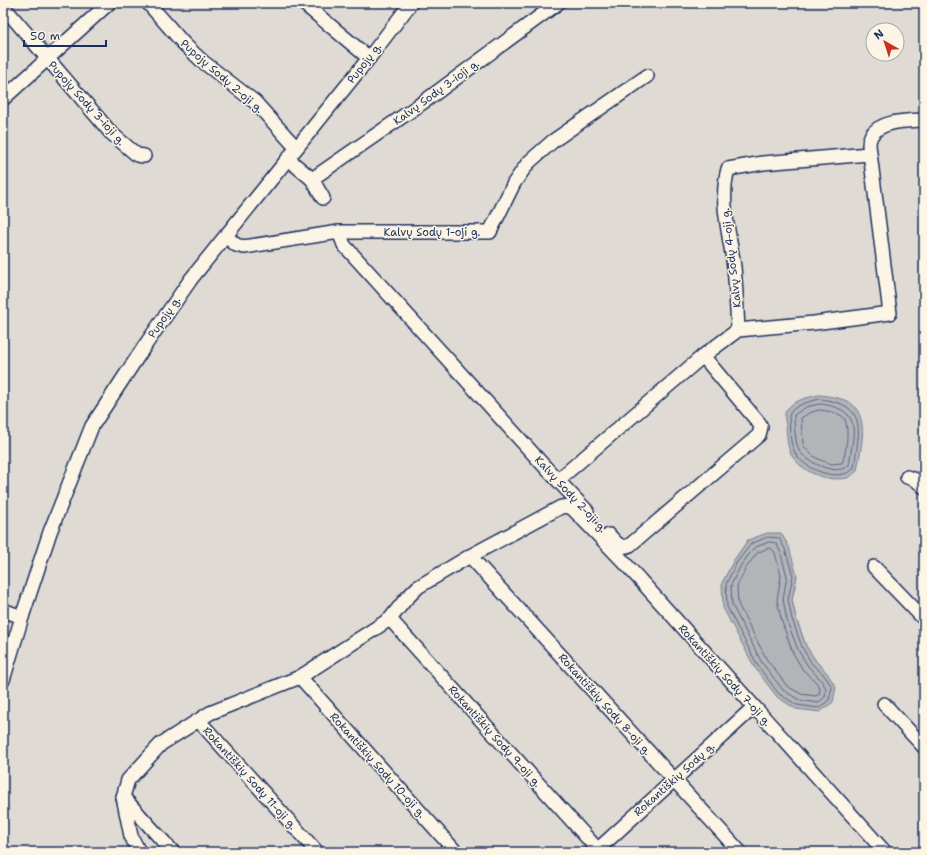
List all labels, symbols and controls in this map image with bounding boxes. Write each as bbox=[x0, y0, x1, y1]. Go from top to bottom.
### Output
scale bar bbox=[24, 22, 106, 48]
north arrow bbox=[865, 22, 905, 62]
text: N bbox=[871, 26, 887, 43]
text: 50 m bbox=[30, 28, 60, 44]
street label: Pupojų Sodų 2-oji g. bbox=[177, 36, 266, 117]
street label: Pupojų g. bbox=[344, 40, 385, 87]
street label: Kalvų Sodų 3-ioji g. bbox=[390, 56, 482, 129]
street label: Pupojų Sodų 3-ioji g. bbox=[45, 58, 129, 149]
street label: Kalvų Sodų 4-oji g. bbox=[718, 207, 745, 309]
street label: Kalvų Sodų 1-oji g. bbox=[384, 225, 481, 240]
street label: Pupojų g. bbox=[145, 293, 184, 341]
street label: Kalvų Sodų 2-oji g. bbox=[531, 453, 610, 536]
street label: Rokantiškių Sodų 7-oji g. bbox=[675, 621, 775, 730]
street label: Rokantiškių Sodų 8-oji g. bbox=[555, 650, 655, 759]
street label: Rokantiškių Sodų 9-oji g. bbox=[445, 682, 545, 791]
street label: Rokantiškių Sodų 10-oji g. bbox=[326, 709, 429, 821]
street label: Rokantiškių Sodų 11-oji g. bbox=[199, 724, 300, 833]
street label: Rokantiškių Sodų g. bbox=[631, 739, 718, 820]

